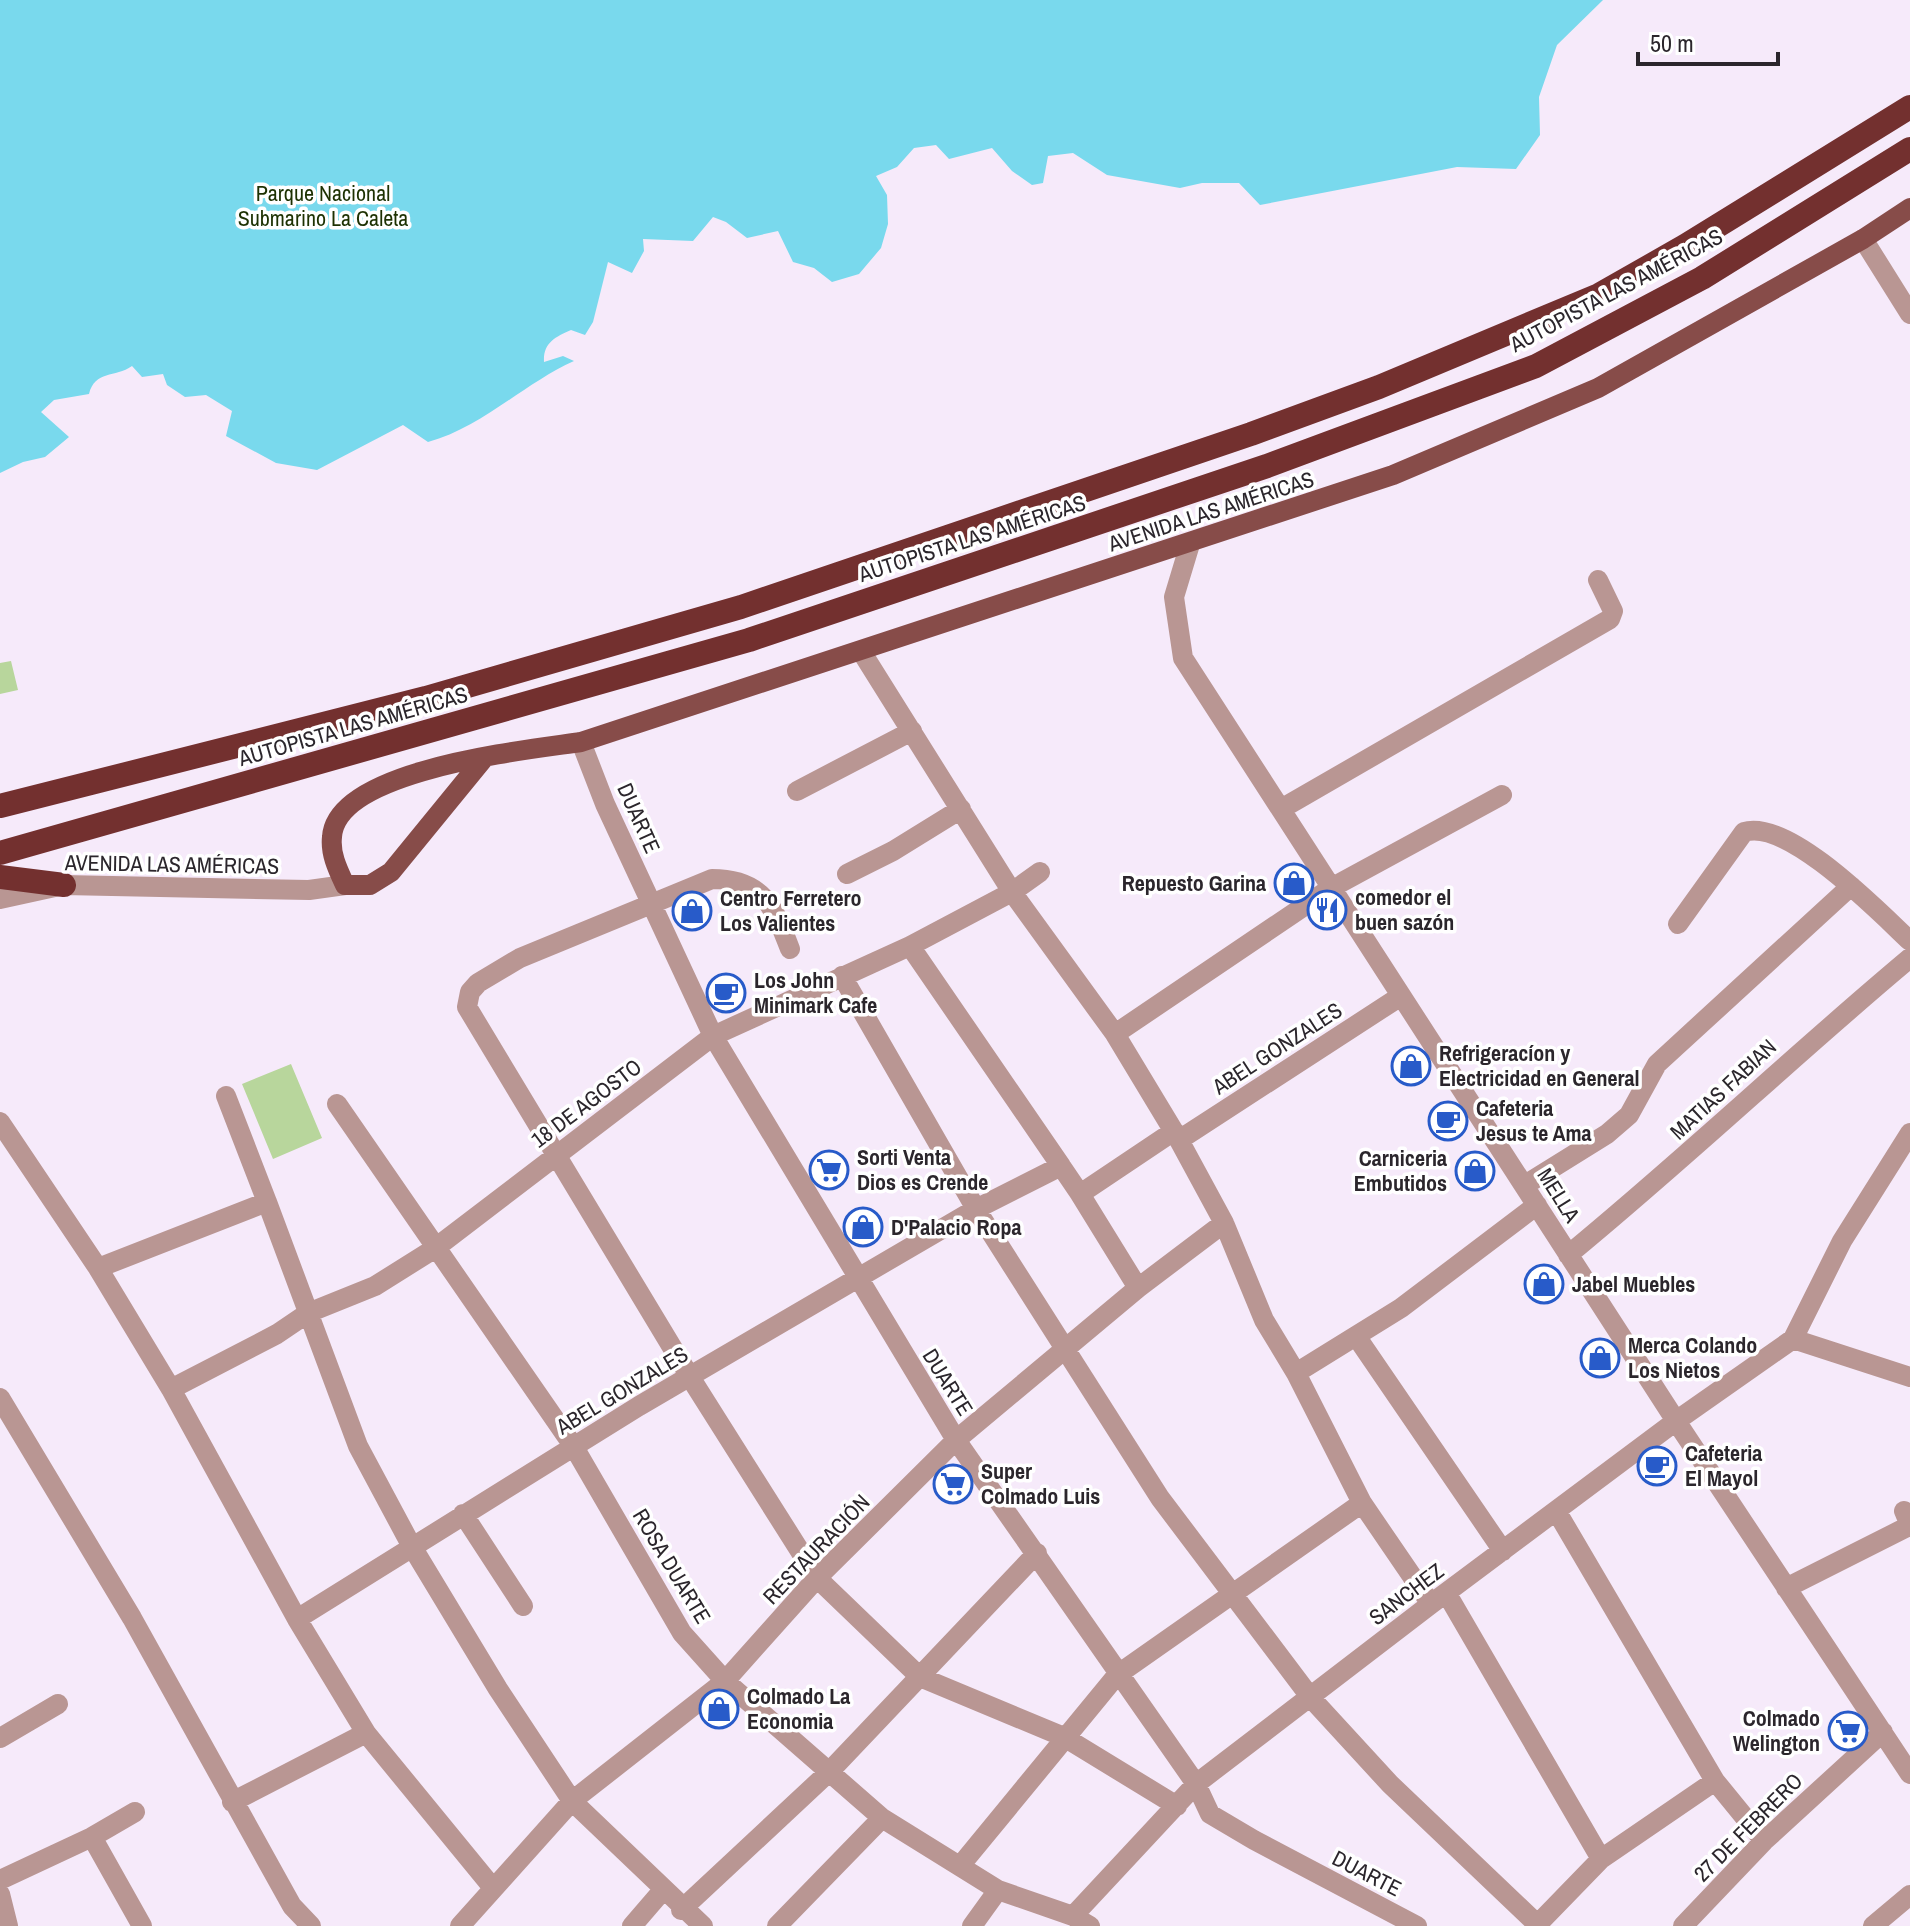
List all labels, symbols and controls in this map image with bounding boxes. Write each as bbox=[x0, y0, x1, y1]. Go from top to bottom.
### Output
scale bar bbox=[1638, 16, 1778, 66]
text: 50 m bbox=[1650, 27, 1694, 59]
park label: Parque Nacional Submarino La Caleta bbox=[238, 178, 408, 233]
street label: AUTOPISTA LAS AMÉRICAS bbox=[1503, 221, 1728, 359]
street label: AVENIDA LAS AMÉRICAS bbox=[1104, 464, 1318, 559]
street label: AUTOPISTA LAS AMÉRICAS bbox=[854, 487, 1089, 589]
street label: AUTOPISTA LAS AMÉRICAS bbox=[234, 679, 471, 773]
street label: DUARTE bbox=[610, 778, 668, 858]
street label: AVENIDA LAS AMÉRICAS bbox=[64, 847, 279, 881]
shop icon: Repuesto Garina bbox=[1273, 862, 1315, 904]
place label: Repuesto Garina bbox=[1122, 868, 1266, 898]
place label: comedor el buen sazón bbox=[1355, 882, 1454, 937]
place label: Centro Ferretero Los Valientes bbox=[720, 883, 861, 938]
restaurant icon: comedor el buen sazón bbox=[1306, 889, 1348, 931]
shop icon: Centro Ferretero Los Valientes bbox=[671, 890, 713, 932]
place label: Los John Minimark Cafe bbox=[754, 965, 877, 1020]
cafe icon: Los John Minimark Cafe bbox=[705, 972, 747, 1014]
street label: ABEL GONZALES bbox=[1206, 995, 1348, 1102]
street label: MATIAS FABIAN bbox=[1663, 1032, 1783, 1146]
place label: Refrigeracíon y Electricidad en General bbox=[1439, 1038, 1640, 1093]
shop icon: Refrigeracíon y Electricidad en General bbox=[1390, 1045, 1432, 1087]
street label: 18 DE AGOSTO bbox=[525, 1052, 647, 1154]
place label: Cafeteria Jesus te Ama bbox=[1476, 1093, 1592, 1148]
cafe icon: Cafeteria Jesus te Ama bbox=[1427, 1100, 1469, 1142]
place label: Sorti Venta Dios es Crende bbox=[857, 1142, 988, 1197]
place label: Carniceria Embutidos bbox=[1354, 1143, 1447, 1198]
supermarket icon: Sorti Venta Dios es Crende bbox=[808, 1149, 850, 1191]
shop icon: Carniceria Embutidos bbox=[1454, 1150, 1496, 1192]
street label: MELLA bbox=[1531, 1162, 1588, 1229]
shop icon: D'Palacio Ropa bbox=[842, 1206, 884, 1248]
place label: D'Palacio Ropa bbox=[891, 1212, 1022, 1242]
shop icon: Jabel Muebles bbox=[1523, 1263, 1565, 1305]
place label: Jabel Muebles bbox=[1572, 1269, 1695, 1299]
place label: Merca Colando Los Nietos bbox=[1628, 1330, 1757, 1385]
shop icon: Merca Colando Los Nietos bbox=[1579, 1337, 1621, 1379]
street label: ABEL GONZALES bbox=[550, 1339, 693, 1442]
street label: DUARTE bbox=[916, 1343, 980, 1421]
place label: Cafeteria El Mayol bbox=[1685, 1438, 1762, 1493]
cafe icon: Cafeteria El Mayol bbox=[1636, 1445, 1678, 1487]
place label: Super Colmado Luis bbox=[981, 1456, 1100, 1511]
supermarket icon: Super Colmado Luis bbox=[932, 1463, 974, 1505]
street label: RESTAURACIÓN bbox=[756, 1488, 876, 1610]
street label: ROSA DUARTE bbox=[626, 1503, 718, 1629]
street label: SANCHEZ bbox=[1363, 1556, 1449, 1632]
place label: Colmado La Economia bbox=[747, 1681, 850, 1736]
shop icon: Colmado La Economia bbox=[698, 1688, 740, 1730]
place label: Colmado Welington bbox=[1733, 1703, 1820, 1758]
supermarket icon: Colmado Welington bbox=[1827, 1710, 1869, 1752]
street label: 27 DE FEBRERO bbox=[1687, 1766, 1809, 1888]
street label: DUARTE bbox=[1327, 1843, 1407, 1903]

